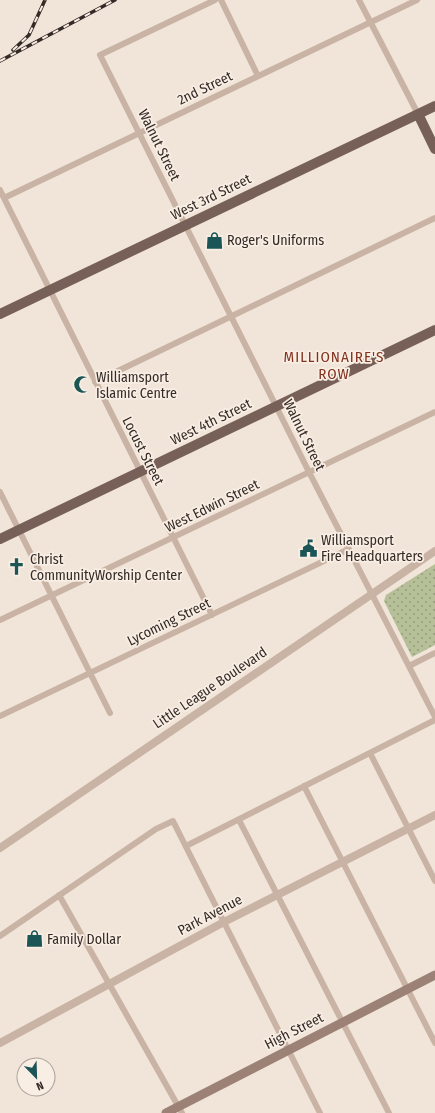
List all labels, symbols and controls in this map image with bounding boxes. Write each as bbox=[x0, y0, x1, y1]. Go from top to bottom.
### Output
street label: 2nd Street bbox=[175, 67, 236, 109]
street label: Walnut Street bbox=[134, 106, 184, 184]
street label: West 3rd Street bbox=[168, 170, 254, 224]
shop icon: Roger's Uniforms bbox=[204, 230, 224, 250]
place label: Roger's Uniforms bbox=[227, 232, 324, 249]
district label: MILLIONAIRE'S ROW bbox=[284, 348, 384, 383]
place label: Williamsport Islamic Centre bbox=[96, 369, 177, 402]
mosque icon: Williamsport Islamic Centre bbox=[73, 375, 93, 395]
street label: West 4th Street bbox=[168, 395, 254, 449]
street label: Walnut Street bbox=[279, 396, 329, 474]
street label: Locust Street bbox=[118, 414, 168, 489]
street label: West Edwin Street bbox=[162, 476, 262, 536]
place label: Williamsport Fire Headquarters bbox=[321, 532, 423, 565]
public building icon: Williamsport Fire Headquarters bbox=[298, 538, 318, 558]
place label: Christ CommunityWorship Center bbox=[30, 551, 182, 584]
church icon: Christ CommunityWorship Center bbox=[7, 557, 27, 577]
street label: Lycoming Street bbox=[125, 594, 214, 649]
street label: Little League Boulevard bbox=[150, 644, 270, 732]
street label: Park Avenue bbox=[175, 891, 245, 939]
shop icon: Family Dollar bbox=[24, 929, 44, 949]
place label: Family Dollar bbox=[47, 931, 121, 948]
street label: High Street bbox=[262, 1009, 327, 1053]
north arrow bbox=[16, 1057, 56, 1097]
text: N bbox=[34, 1078, 45, 1093]

